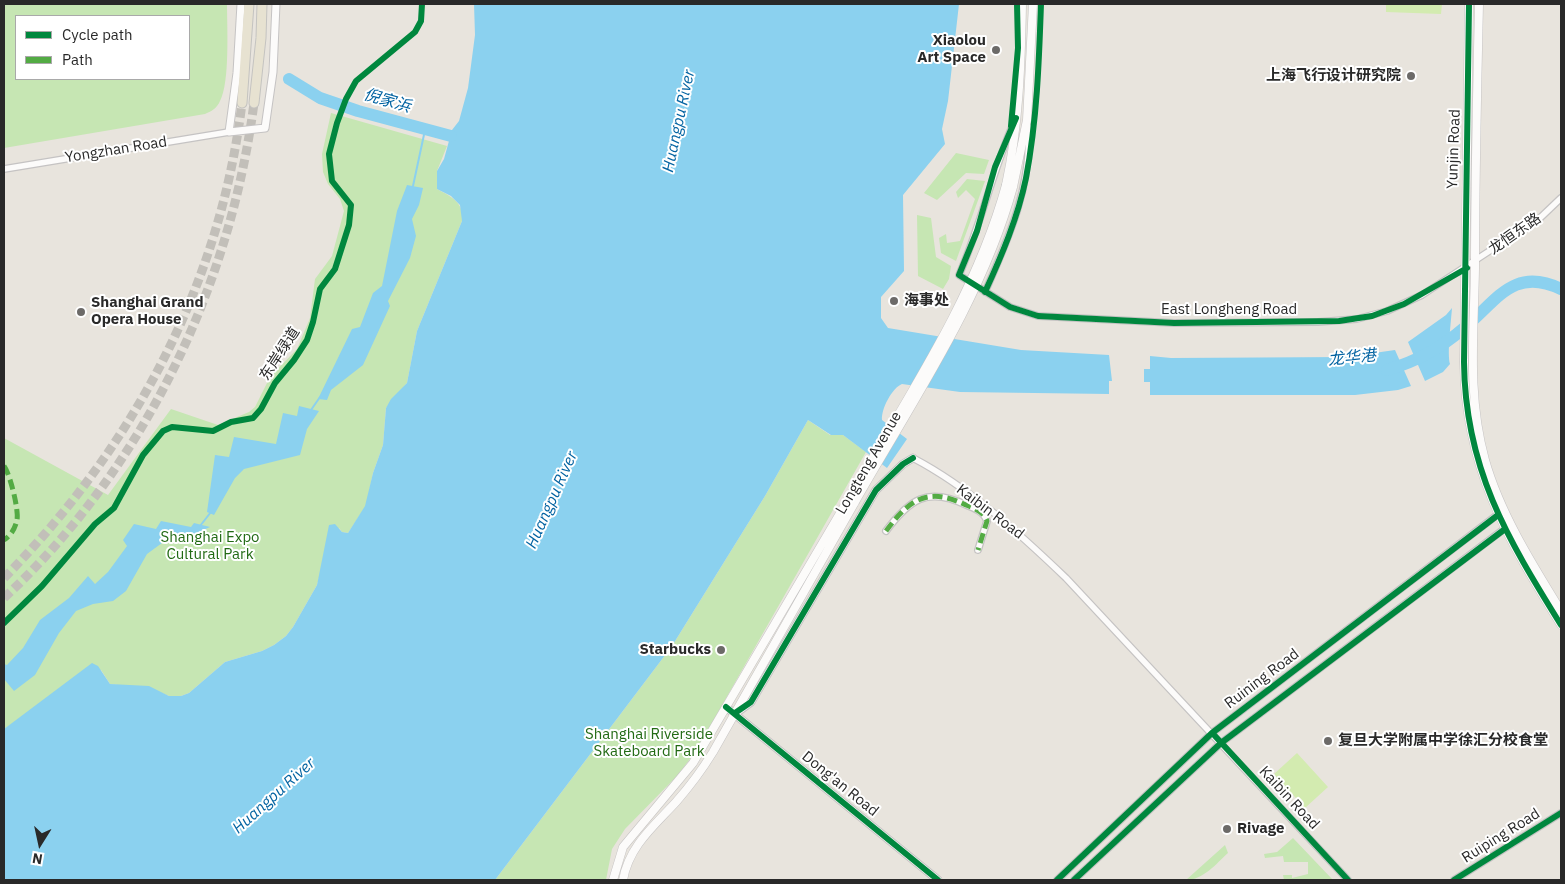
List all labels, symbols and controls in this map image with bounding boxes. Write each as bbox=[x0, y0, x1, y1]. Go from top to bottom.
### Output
legend bbox=[15, 15, 190, 80]
text: Cycle path bbox=[62, 25, 133, 44]
place label: Xiaolou Art Space bbox=[917, 32, 986, 67]
marker: Xiaolou Art Space bbox=[990, 44, 1002, 56]
text: Path bbox=[62, 50, 93, 69]
place label: 上海飞行设计研究院 bbox=[1266, 67, 1401, 85]
water label: Huangpu River bbox=[659, 68, 699, 174]
marker: 上海飞行设计研究院 bbox=[1405, 70, 1417, 82]
water label: 倪家浜 bbox=[361, 85, 413, 117]
street label: Yunjin Road bbox=[1444, 109, 1464, 189]
street label: Yongzhan Road bbox=[64, 133, 168, 167]
street label: 龙恒东路 bbox=[1485, 209, 1545, 259]
place label: 海事处 bbox=[904, 292, 949, 310]
place label: Shanghai Grand Opera House bbox=[91, 294, 204, 329]
marker: 海事处 bbox=[888, 295, 900, 307]
street label: East Longheng Road bbox=[1161, 301, 1297, 319]
marker: Shanghai Grand Opera House bbox=[75, 306, 87, 318]
street label: 东岸绿道 bbox=[256, 324, 304, 384]
water label: 龙华港 bbox=[1327, 346, 1377, 370]
street label: Longteng Avenue bbox=[832, 408, 906, 518]
water label: Huangpu River bbox=[522, 448, 582, 552]
street label: Kaibin Road bbox=[953, 481, 1027, 543]
park label: Shanghai Expo Cultural Park bbox=[161, 529, 259, 564]
place label: Starbucks bbox=[639, 641, 711, 659]
marker: Starbucks bbox=[715, 644, 727, 656]
street label: Ruining Road bbox=[1221, 645, 1303, 713]
park label: Shanghai Riverside Skateboard Park bbox=[585, 726, 713, 761]
place label: 复旦大学附属中学徐汇分校食堂 bbox=[1338, 732, 1548, 750]
marker: 复旦大学附属中学徐汇分校食堂 bbox=[1322, 735, 1334, 747]
street label: Dong'an Road bbox=[798, 748, 882, 820]
water label: Huangpu River bbox=[229, 754, 319, 838]
street label: Kaibin Road bbox=[1255, 763, 1323, 833]
street label: Ruiping Road bbox=[1459, 805, 1543, 867]
north arrow bbox=[15, 819, 65, 869]
place label: Rivage bbox=[1237, 820, 1284, 838]
marker: Rivage bbox=[1221, 823, 1233, 835]
text: N bbox=[31, 849, 44, 869]

